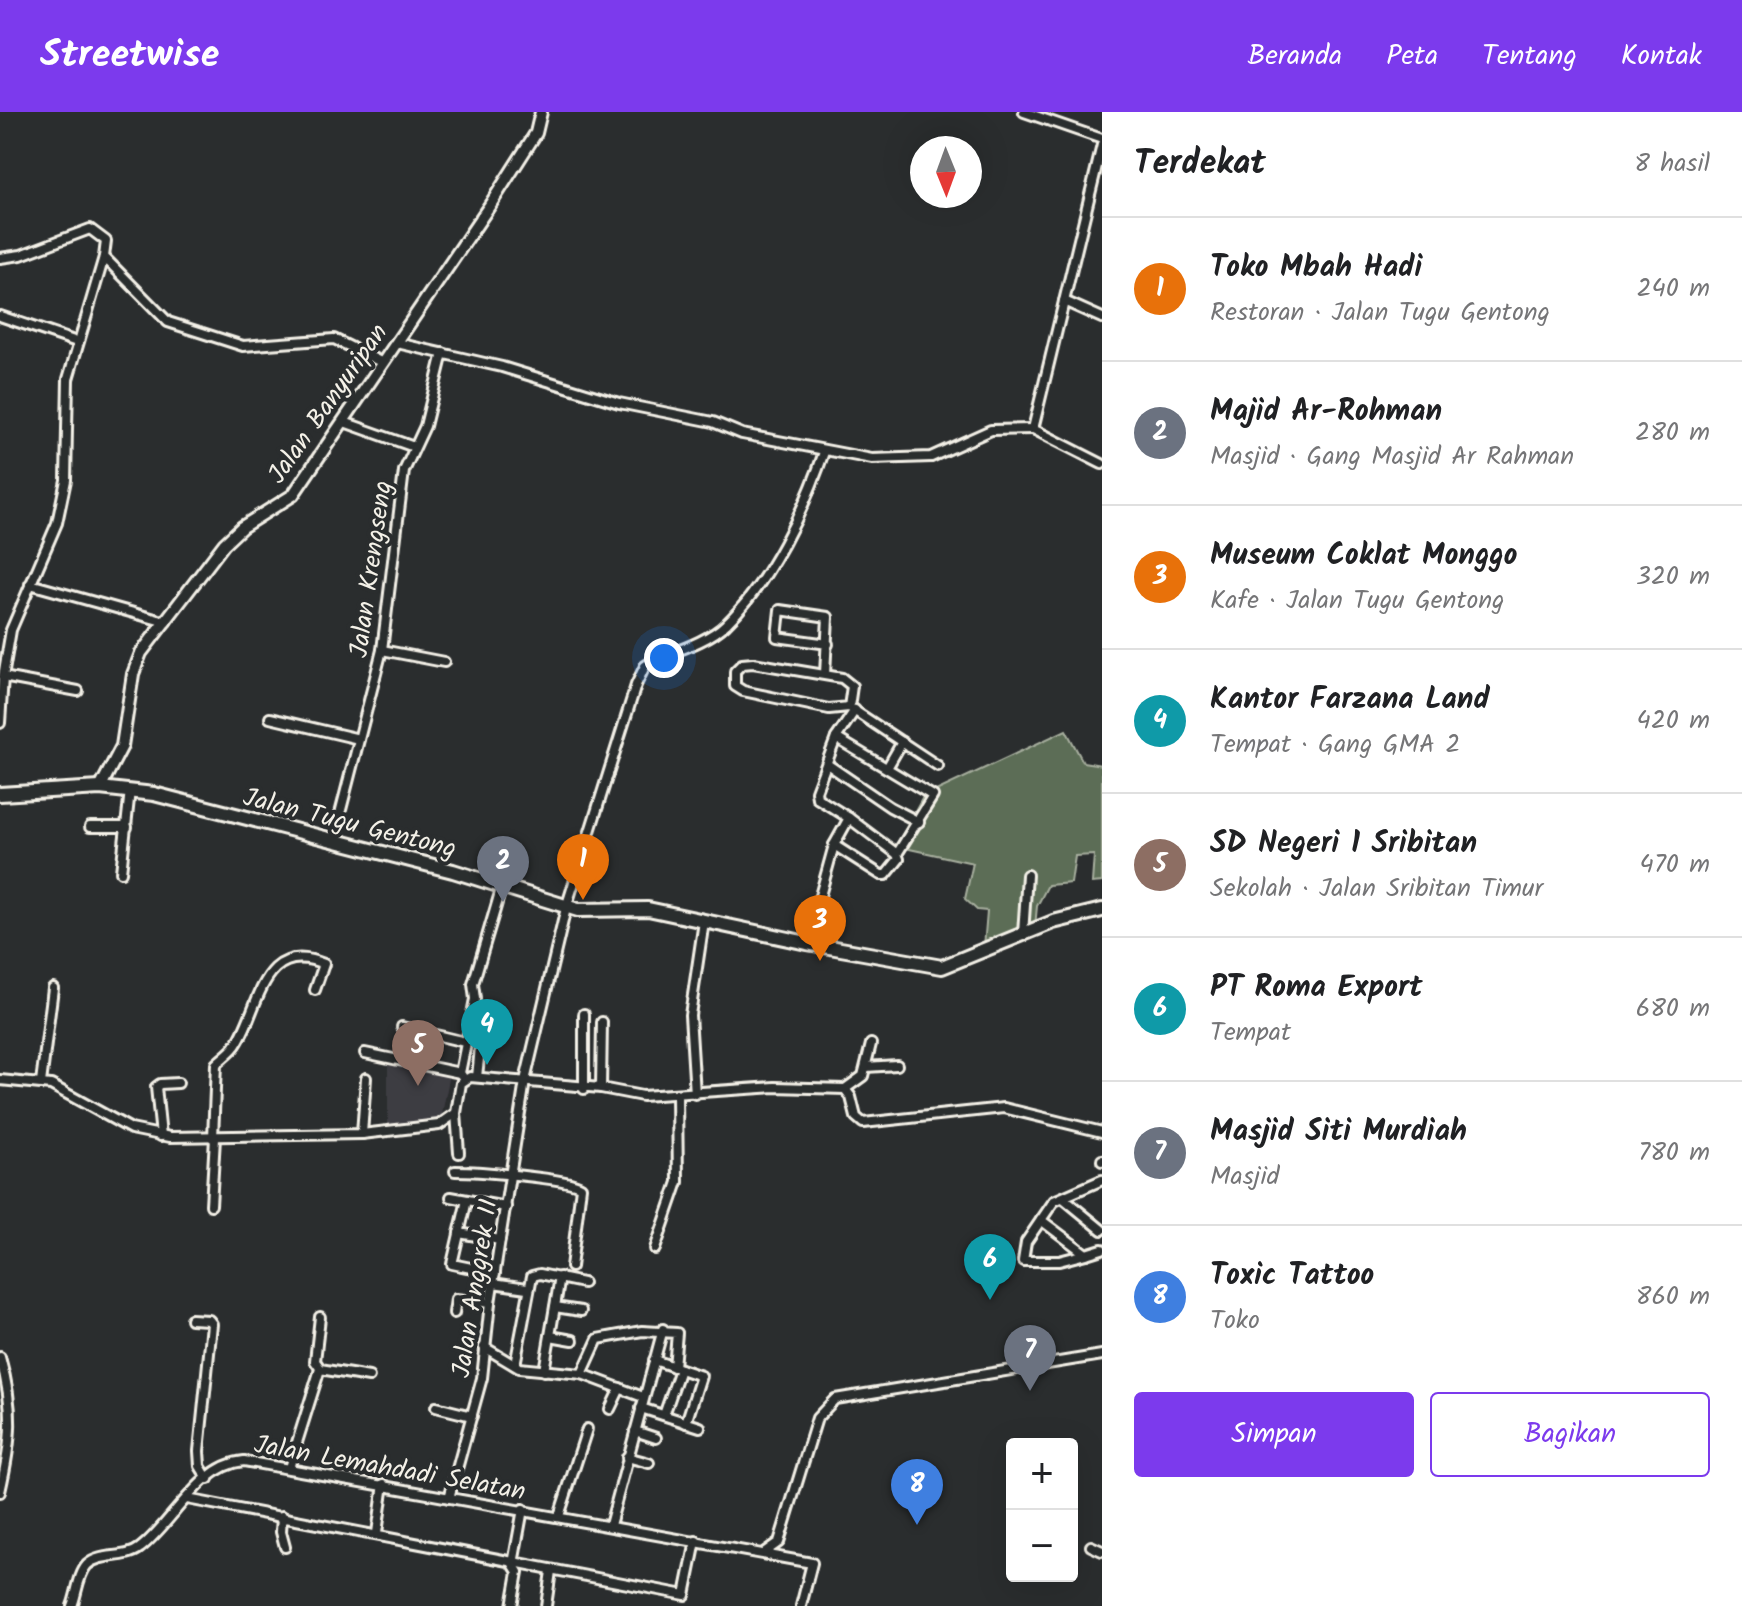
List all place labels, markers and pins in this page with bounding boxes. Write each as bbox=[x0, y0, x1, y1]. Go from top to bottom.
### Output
pin: 1 bbox=[557, 834, 609, 900]
pin: 2 bbox=[477, 836, 529, 902]
pin: 3 bbox=[794, 895, 846, 961]
pin: 4 bbox=[461, 999, 513, 1065]
pin: 5 bbox=[392, 1020, 444, 1086]
pin: 6 bbox=[964, 1234, 1016, 1300]
pin: 7 bbox=[1004, 1325, 1056, 1391]
pin: 8 bbox=[891, 1459, 943, 1525]

